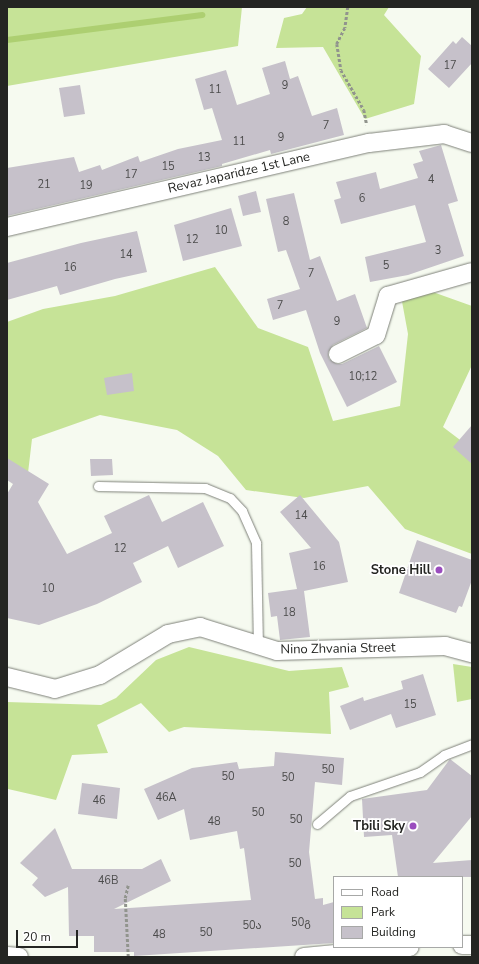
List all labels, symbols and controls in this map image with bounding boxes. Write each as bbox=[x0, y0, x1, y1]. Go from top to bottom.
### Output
house number: 17 bbox=[443, 59, 457, 73]
house number: 9 bbox=[282, 79, 288, 93]
house number: 11 bbox=[208, 83, 222, 97]
house number: 7 bbox=[323, 119, 329, 133]
house number: 9 bbox=[278, 131, 284, 145]
house number: 11 bbox=[232, 135, 246, 149]
street label: Revaz Japaridze 1st Lane bbox=[166, 149, 312, 197]
house number: 13 bbox=[197, 151, 211, 165]
house number: 15 bbox=[161, 160, 175, 174]
house number: 17 bbox=[124, 168, 138, 182]
house number: 4 bbox=[428, 173, 434, 187]
house number: 21 bbox=[37, 178, 51, 192]
house number: 19 bbox=[79, 179, 93, 193]
house number: 6 bbox=[359, 192, 365, 206]
house number: 8 bbox=[283, 215, 289, 229]
house number: 10 bbox=[214, 224, 228, 238]
house number: 12 bbox=[185, 233, 199, 247]
house number: 3 bbox=[435, 244, 441, 258]
house number: 14 bbox=[119, 248, 133, 262]
house number: 5 bbox=[383, 259, 389, 273]
house number: 16 bbox=[63, 261, 77, 275]
house number: 7 bbox=[308, 267, 314, 281]
house number: 7 bbox=[277, 299, 283, 313]
house number: 9 bbox=[334, 315, 340, 329]
house number: 10;12 bbox=[349, 370, 377, 384]
house number: 14 bbox=[294, 509, 308, 523]
house number: 12 bbox=[113, 542, 127, 556]
house number: 16 bbox=[312, 560, 326, 574]
place label: Stone Hill bbox=[371, 562, 431, 578]
marker: Stone Hill bbox=[434, 565, 444, 575]
house number: 10 bbox=[41, 582, 55, 596]
house number: 18 bbox=[282, 606, 296, 620]
street label: Nino Zhvania Street bbox=[280, 640, 396, 658]
house number: 15 bbox=[403, 698, 417, 712]
house number: 50 bbox=[321, 763, 335, 777]
house number: 50 bbox=[221, 770, 235, 784]
house number: 50 bbox=[281, 771, 295, 785]
house number: 46A bbox=[155, 791, 177, 805]
house number: 46 bbox=[92, 794, 106, 808]
house number: 50 bbox=[251, 806, 265, 820]
house number: 50 bbox=[289, 813, 303, 827]
house number: 48 bbox=[207, 815, 221, 829]
place label: Tbili Sky bbox=[353, 818, 405, 834]
marker: Tbili Sky bbox=[408, 821, 418, 831]
house number: 50 bbox=[288, 857, 302, 871]
house number: 46B bbox=[98, 874, 118, 888]
legend bbox=[333, 876, 463, 948]
text: Road bbox=[371, 884, 399, 900]
text: Park bbox=[371, 904, 395, 920]
house number: 50გ bbox=[291, 916, 311, 930]
house number: 50ა bbox=[242, 919, 262, 933]
scale bar bbox=[18, 922, 80, 948]
text: Building bbox=[371, 924, 416, 940]
house number: 50 bbox=[199, 926, 213, 940]
house number: 48 bbox=[152, 928, 166, 942]
text: 20 m bbox=[23, 929, 51, 945]

